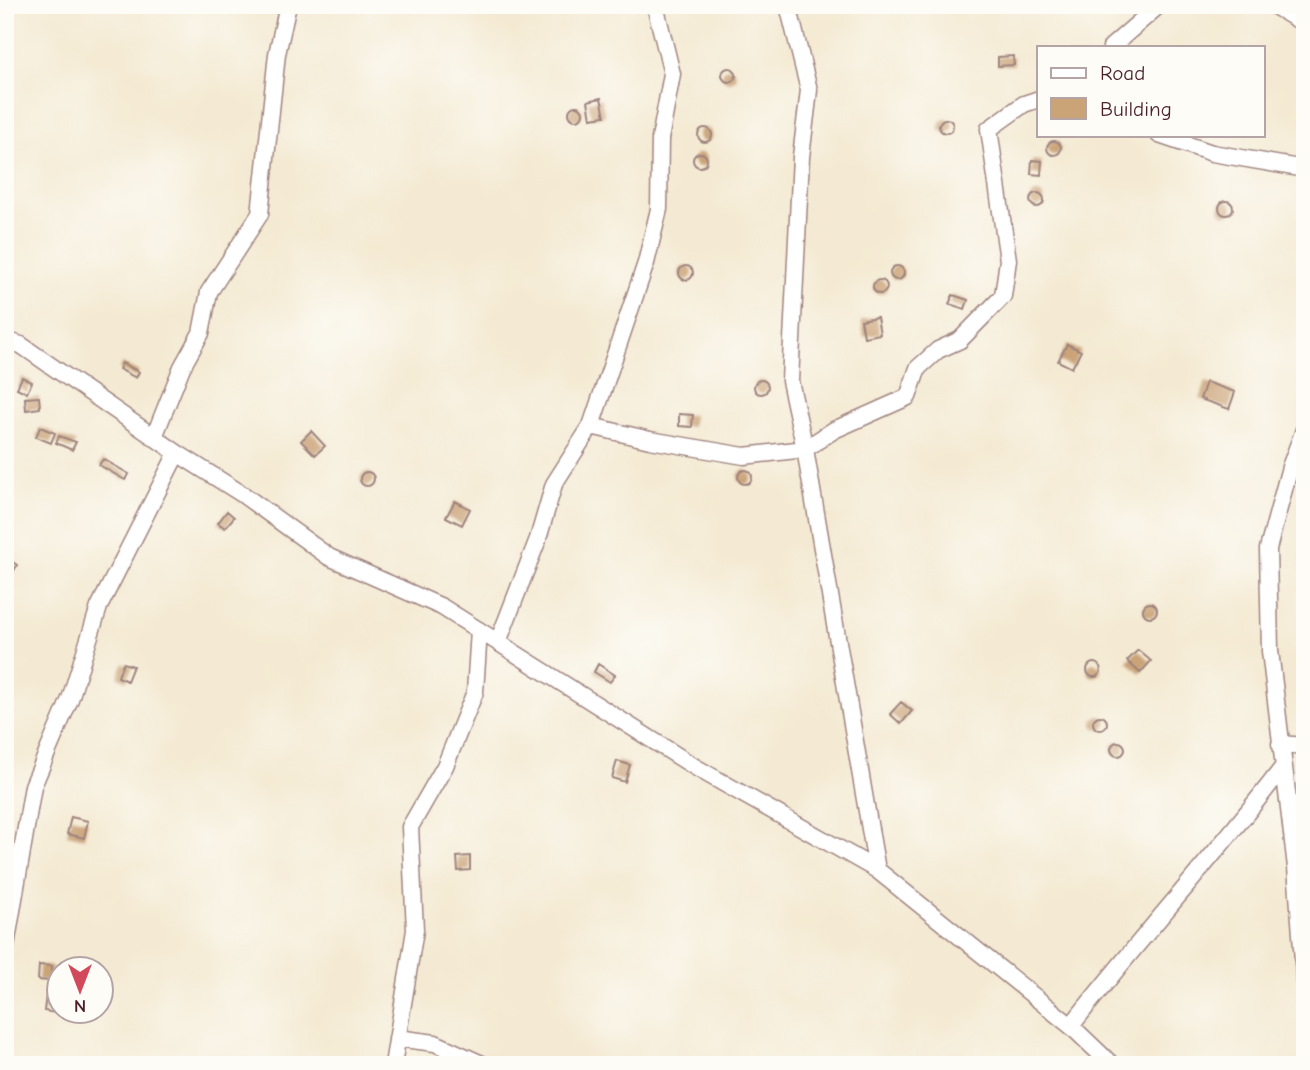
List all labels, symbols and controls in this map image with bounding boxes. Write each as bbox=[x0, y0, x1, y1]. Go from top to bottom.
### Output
legend bbox=[1037, 46, 1264, 136]
text: Road bbox=[1100, 61, 1145, 85]
text: Building bbox=[1100, 97, 1172, 121]
north arrow bbox=[46, 954, 116, 1024]
text: N bbox=[74, 995, 86, 1017]

